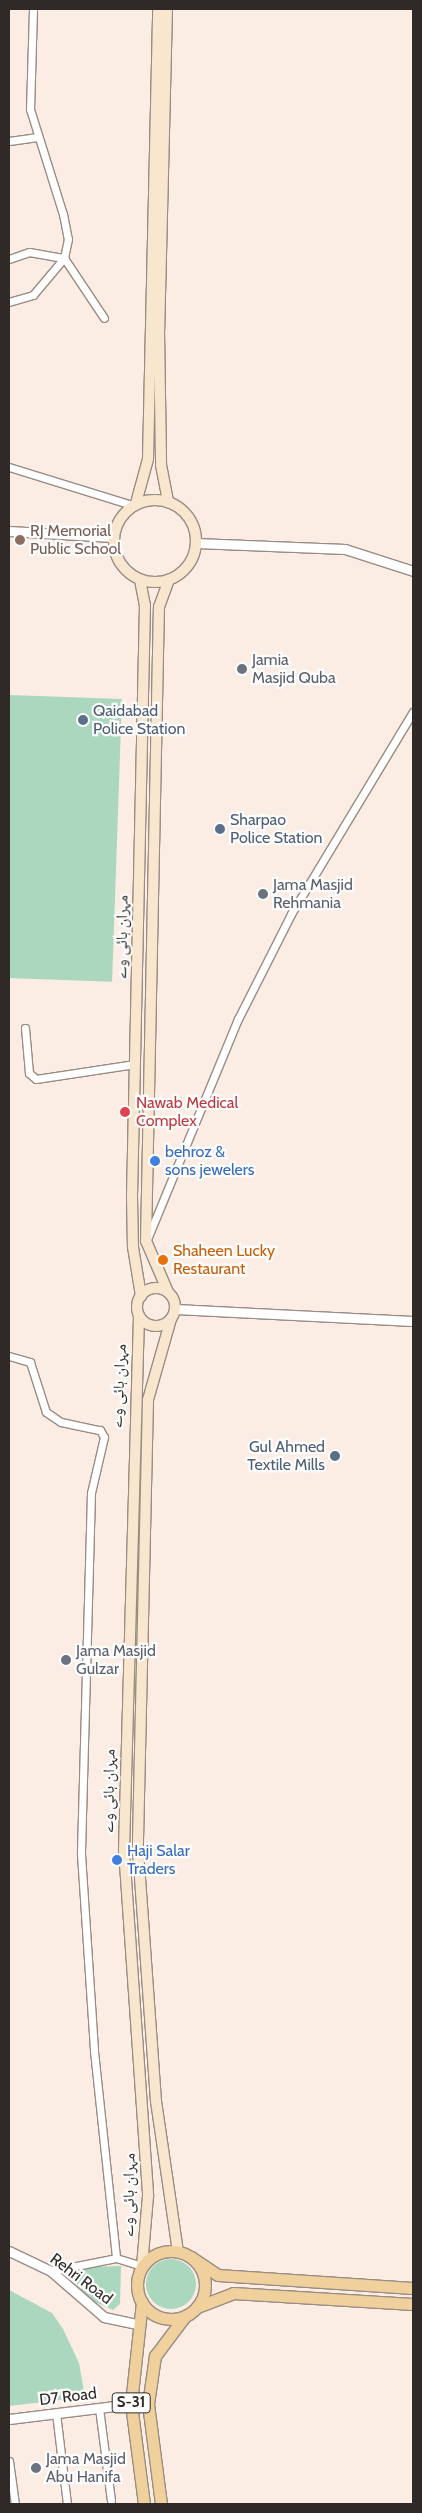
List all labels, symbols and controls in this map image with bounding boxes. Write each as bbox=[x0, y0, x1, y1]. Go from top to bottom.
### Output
place label: RJ Memorial Public School bbox=[30, 521, 121, 559]
marker: RJ Memorial Public School bbox=[14, 534, 26, 546]
place label: Jamia Masjid Quba bbox=[252, 650, 336, 688]
marker: Jamia Masjid Quba bbox=[236, 663, 248, 675]
place label: Qaidabad Police Station bbox=[93, 701, 185, 739]
marker: Qaidabad Police Station bbox=[77, 714, 89, 726]
place label: Sharpao Police Station bbox=[230, 810, 322, 848]
marker: Sharpao Police Station bbox=[214, 823, 226, 835]
place label: Jama Masjid Rehmania bbox=[273, 875, 353, 913]
marker: Jama Masjid Rehmania bbox=[257, 888, 269, 900]
street label: مہران ہائی وے bbox=[112, 895, 132, 979]
place label: Nawab Medical Complex bbox=[136, 1093, 238, 1131]
marker: Nawab Medical Complex bbox=[118, 1105, 132, 1119]
place label: behroz & sons jewelers bbox=[165, 1142, 254, 1180]
marker: behroz & sons jewelers bbox=[149, 1155, 161, 1167]
place label: Shaheen Lucky Restaurant bbox=[173, 1241, 275, 1279]
marker: Shaheen Lucky Restaurant bbox=[157, 1254, 169, 1266]
street label: مہران ہائی وے bbox=[107, 1343, 131, 1429]
place label: Gul Ahmed Textile Mills bbox=[247, 1437, 325, 1475]
marker: Gul Ahmed Textile Mills bbox=[329, 1450, 341, 1462]
place label: Jama Masjid Gulzar bbox=[76, 1641, 156, 1679]
marker: Jama Masjid Gulzar bbox=[60, 1654, 72, 1666]
street label: مہران ہائی وے bbox=[99, 1749, 119, 1833]
place label: Haji Salar Traders bbox=[127, 1841, 190, 1879]
marker: Haji Salar Traders bbox=[111, 1854, 123, 1866]
street label: مہران ہائی وے bbox=[119, 2153, 139, 2237]
street label: Rehri Road bbox=[46, 2249, 116, 2309]
street label: D7 Road bbox=[38, 2384, 98, 2410]
road number: S-31 bbox=[111, 2390, 151, 2416]
place label: Jama Masjid Abu Hanifa bbox=[46, 2449, 126, 2487]
marker: Jama Masjid Abu Hanifa bbox=[30, 2462, 42, 2474]

